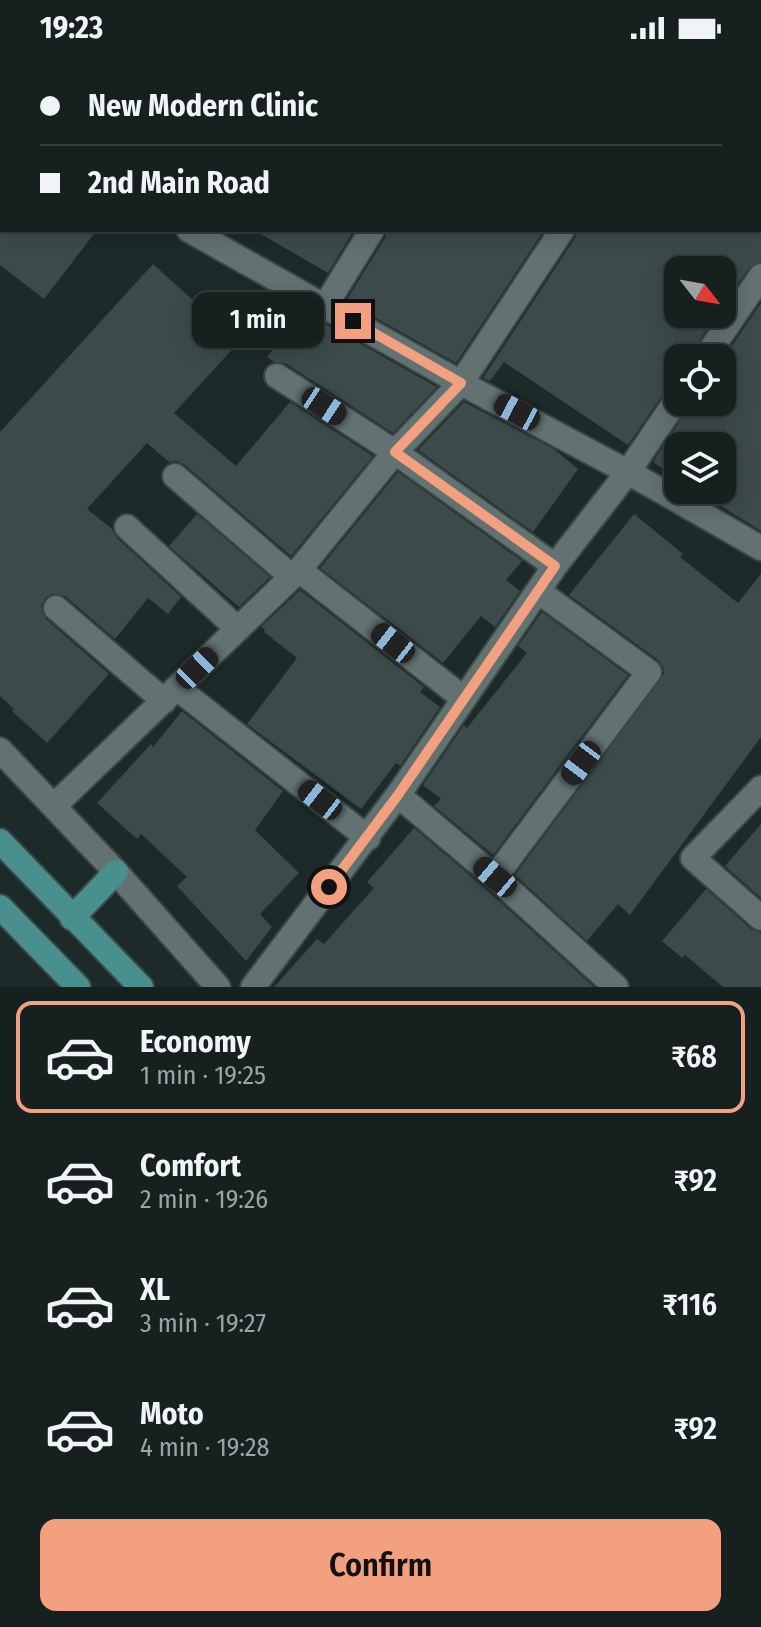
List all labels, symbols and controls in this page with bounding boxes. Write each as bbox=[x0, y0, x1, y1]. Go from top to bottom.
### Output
text: 19:23 bbox=[40, 10, 103, 46]
text: New Modern Clinic bbox=[88, 88, 318, 124]
text: 2nd Main Road bbox=[88, 165, 270, 201]
north arrow bbox=[664, 256, 736, 328]
map controls bbox=[664, 256, 736, 504]
callout: 1 min bbox=[193, 293, 325, 349]
route end bbox=[335, 303, 371, 339]
text: 1 min bbox=[230, 304, 286, 335]
button: locate bbox=[664, 344, 736, 416]
car bbox=[297, 383, 351, 429]
car bbox=[490, 390, 544, 434]
button: layers bbox=[664, 432, 736, 504]
car bbox=[367, 619, 419, 667]
car bbox=[171, 643, 223, 693]
car bbox=[557, 737, 605, 789]
car bbox=[294, 776, 346, 824]
car bbox=[469, 852, 521, 902]
route start bbox=[311, 869, 347, 905]
icon: car bbox=[44, 1021, 116, 1093]
text: Economy bbox=[140, 1024, 251, 1060]
text: ₹68 bbox=[671, 1039, 717, 1075]
text: 1 min · 19:25 bbox=[140, 1060, 266, 1091]
icon: car bbox=[44, 1145, 116, 1217]
text: Comfort bbox=[140, 1148, 241, 1184]
text: ₹92 bbox=[674, 1163, 717, 1199]
text: 2 min · 19:26 bbox=[140, 1184, 268, 1215]
icon: car bbox=[44, 1269, 116, 1341]
text: XL bbox=[140, 1272, 170, 1308]
text: ₹116 bbox=[662, 1287, 717, 1323]
text: 3 min · 19:27 bbox=[140, 1308, 266, 1339]
icon: car bbox=[44, 1393, 116, 1465]
text: Moto bbox=[140, 1396, 204, 1432]
text: ₹92 bbox=[674, 1411, 717, 1447]
text: 4 min · 19:28 bbox=[140, 1432, 269, 1463]
button: Confirm bbox=[40, 1519, 721, 1611]

